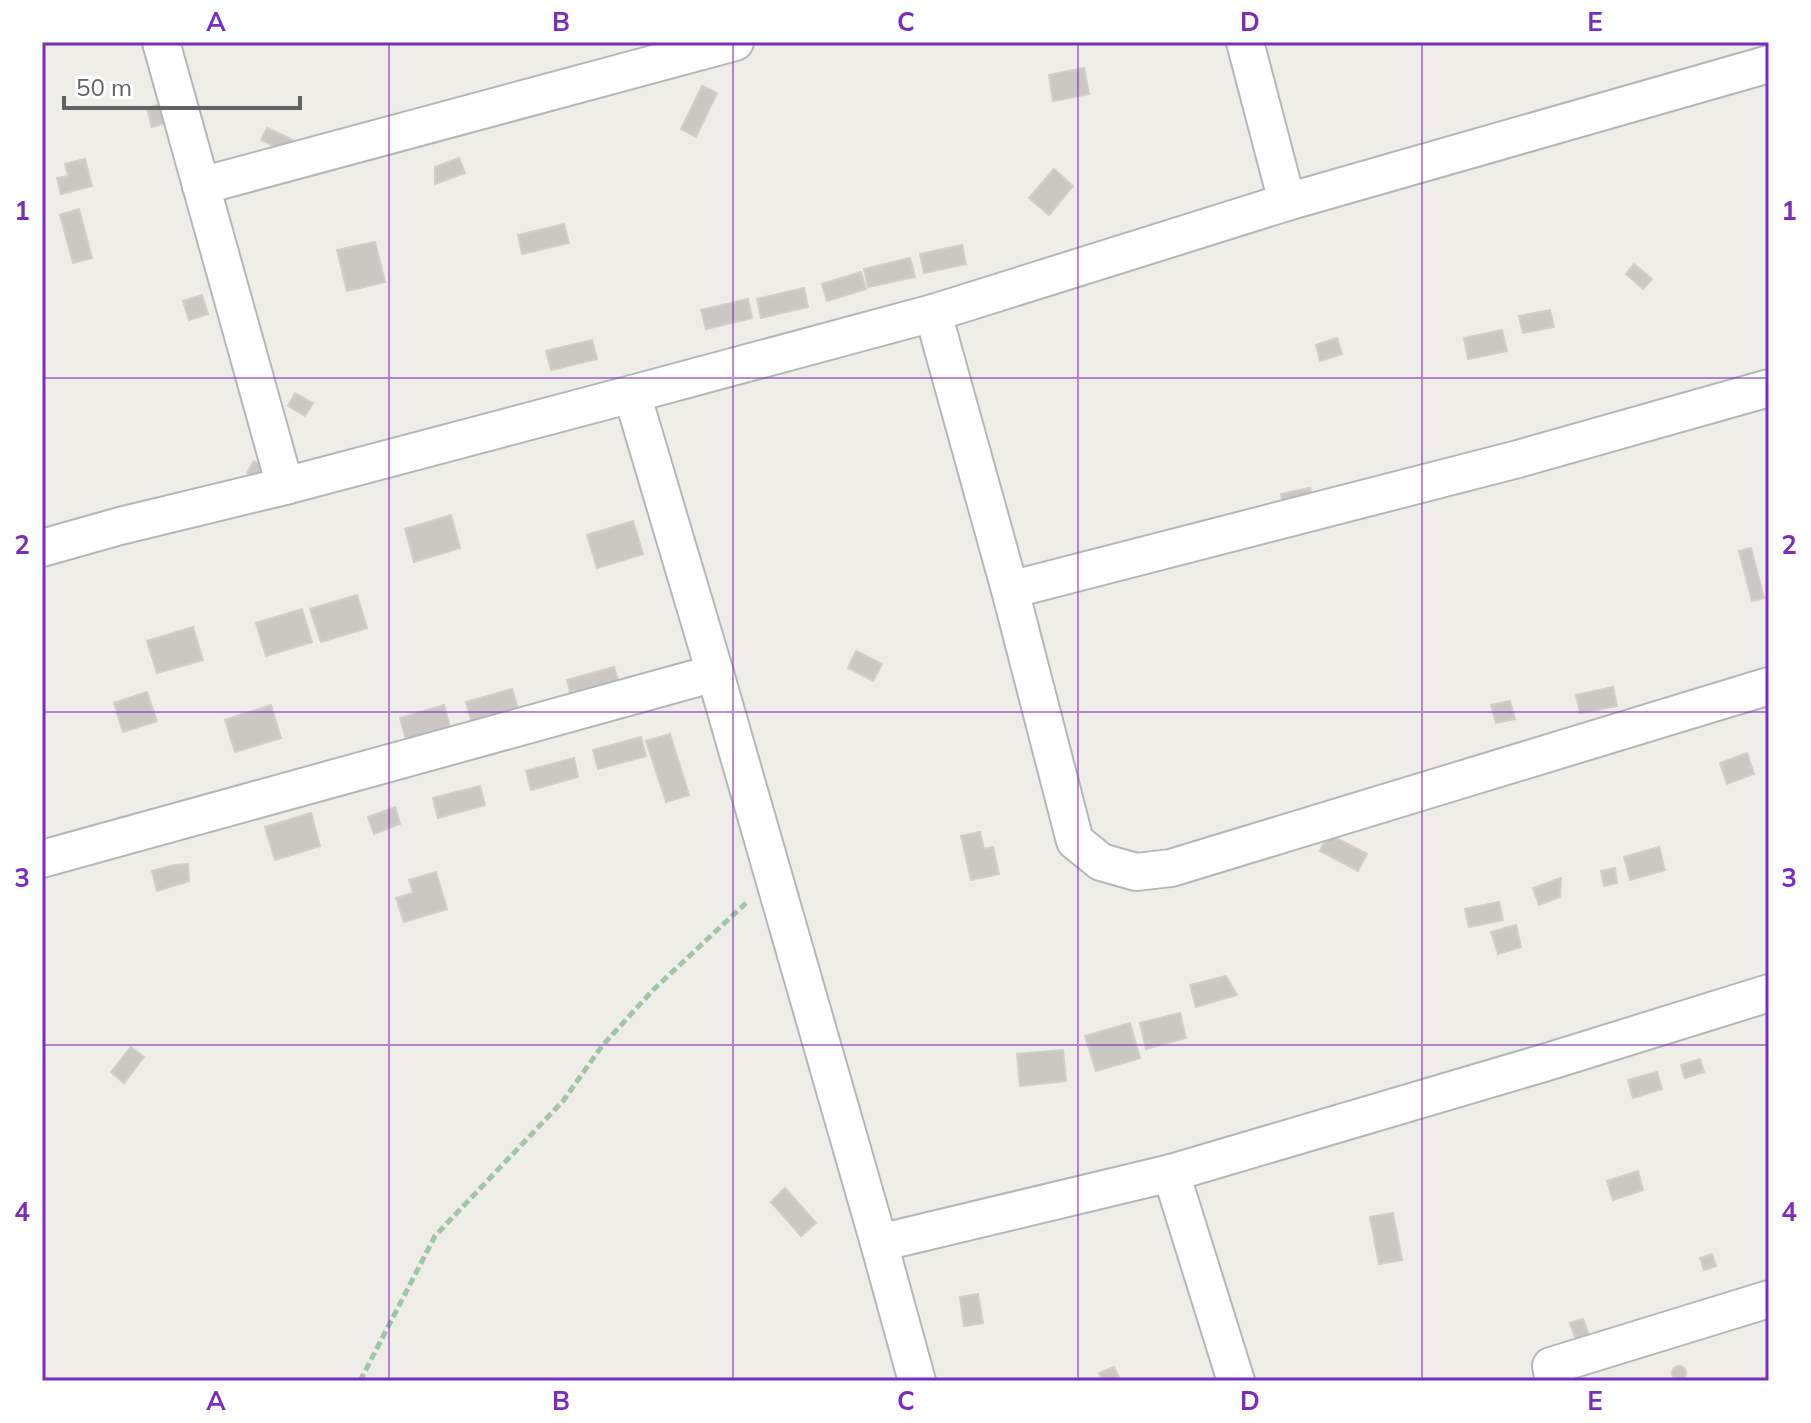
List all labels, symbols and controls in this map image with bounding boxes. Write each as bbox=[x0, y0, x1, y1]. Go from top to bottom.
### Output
text: A bbox=[206, 5, 226, 38]
text: B bbox=[552, 5, 570, 38]
text: C bbox=[897, 5, 915, 38]
text: D bbox=[1240, 5, 1260, 38]
text: E bbox=[1587, 5, 1603, 38]
scale bar bbox=[64, 60, 300, 110]
text: 50 m bbox=[76, 72, 132, 102]
text: 1 bbox=[14, 194, 30, 227]
text: 1 bbox=[1781, 194, 1797, 227]
text: 2 bbox=[14, 528, 30, 561]
text: 2 bbox=[1781, 528, 1797, 561]
text: 3 bbox=[14, 861, 30, 894]
text: 3 bbox=[1781, 861, 1797, 894]
text: 4 bbox=[14, 1195, 30, 1228]
text: 4 bbox=[1781, 1195, 1797, 1228]
text: A bbox=[206, 1384, 226, 1417]
text: B bbox=[552, 1384, 570, 1417]
text: C bbox=[897, 1384, 915, 1417]
text: D bbox=[1240, 1384, 1260, 1417]
text: E bbox=[1587, 1384, 1603, 1417]

